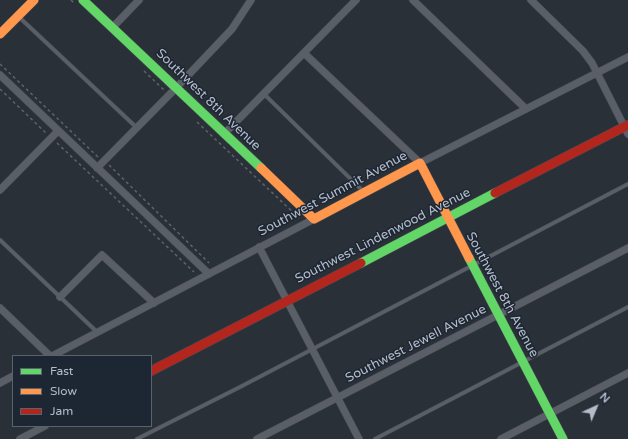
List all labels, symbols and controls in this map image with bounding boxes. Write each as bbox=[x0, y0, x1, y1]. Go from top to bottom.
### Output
street label: Southwest 8th Avenue bbox=[152, 46, 264, 154]
street label: Southwest Summit Avenue bbox=[256, 148, 410, 240]
street label: Southwest Lindenwood Avenue bbox=[293, 185, 473, 287]
street label: Southwest 8th Avenue bbox=[462, 230, 542, 360]
street label: Southwest Jewell Avenue bbox=[343, 302, 489, 386]
legend bbox=[12, 355, 152, 427]
text: Fast bbox=[50, 364, 73, 378]
text: Slow bbox=[50, 384, 77, 398]
north arrow bbox=[576, 387, 616, 427]
text: N bbox=[597, 390, 612, 406]
text: Jam bbox=[50, 404, 73, 418]

